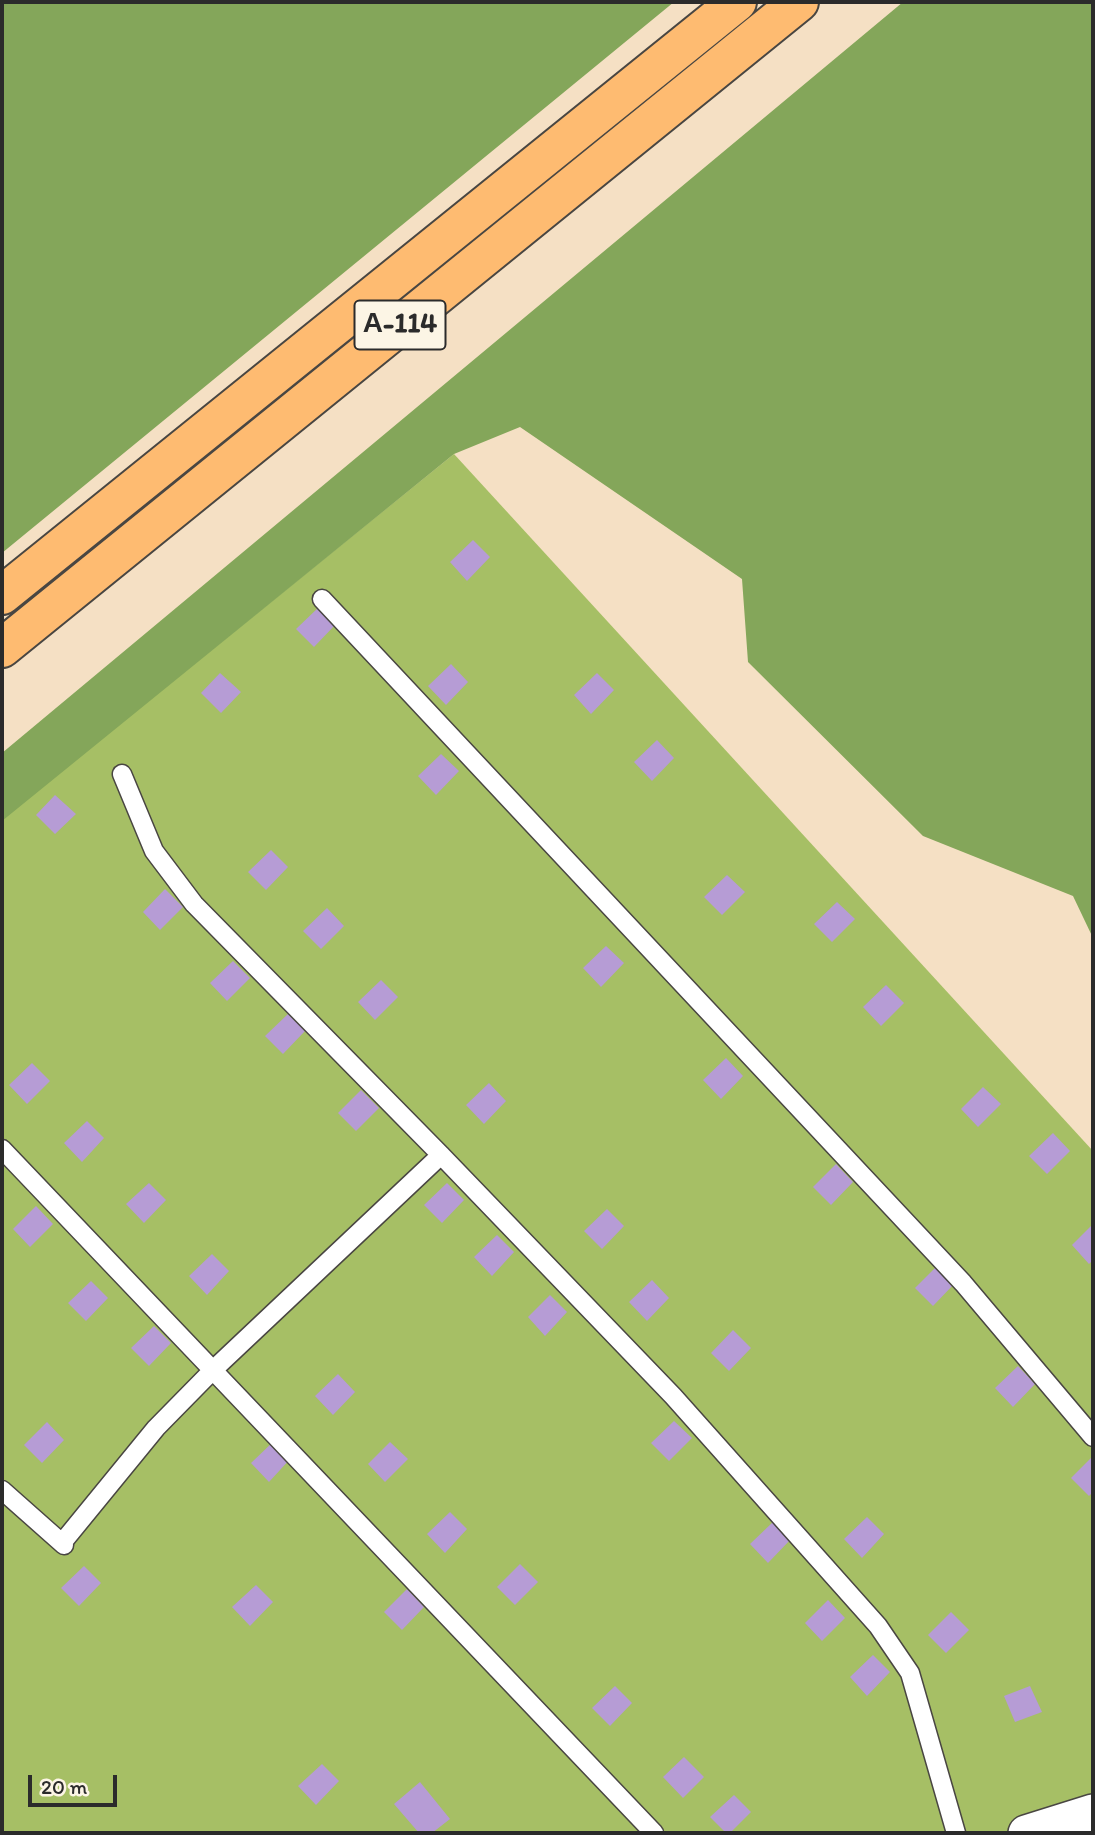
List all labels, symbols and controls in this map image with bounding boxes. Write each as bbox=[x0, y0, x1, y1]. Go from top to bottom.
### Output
road number: А-114 bbox=[354, 300, 446, 350]
scale bar bbox=[32, 1762, 121, 1806]
text: 20 m bbox=[41, 1774, 87, 1799]

